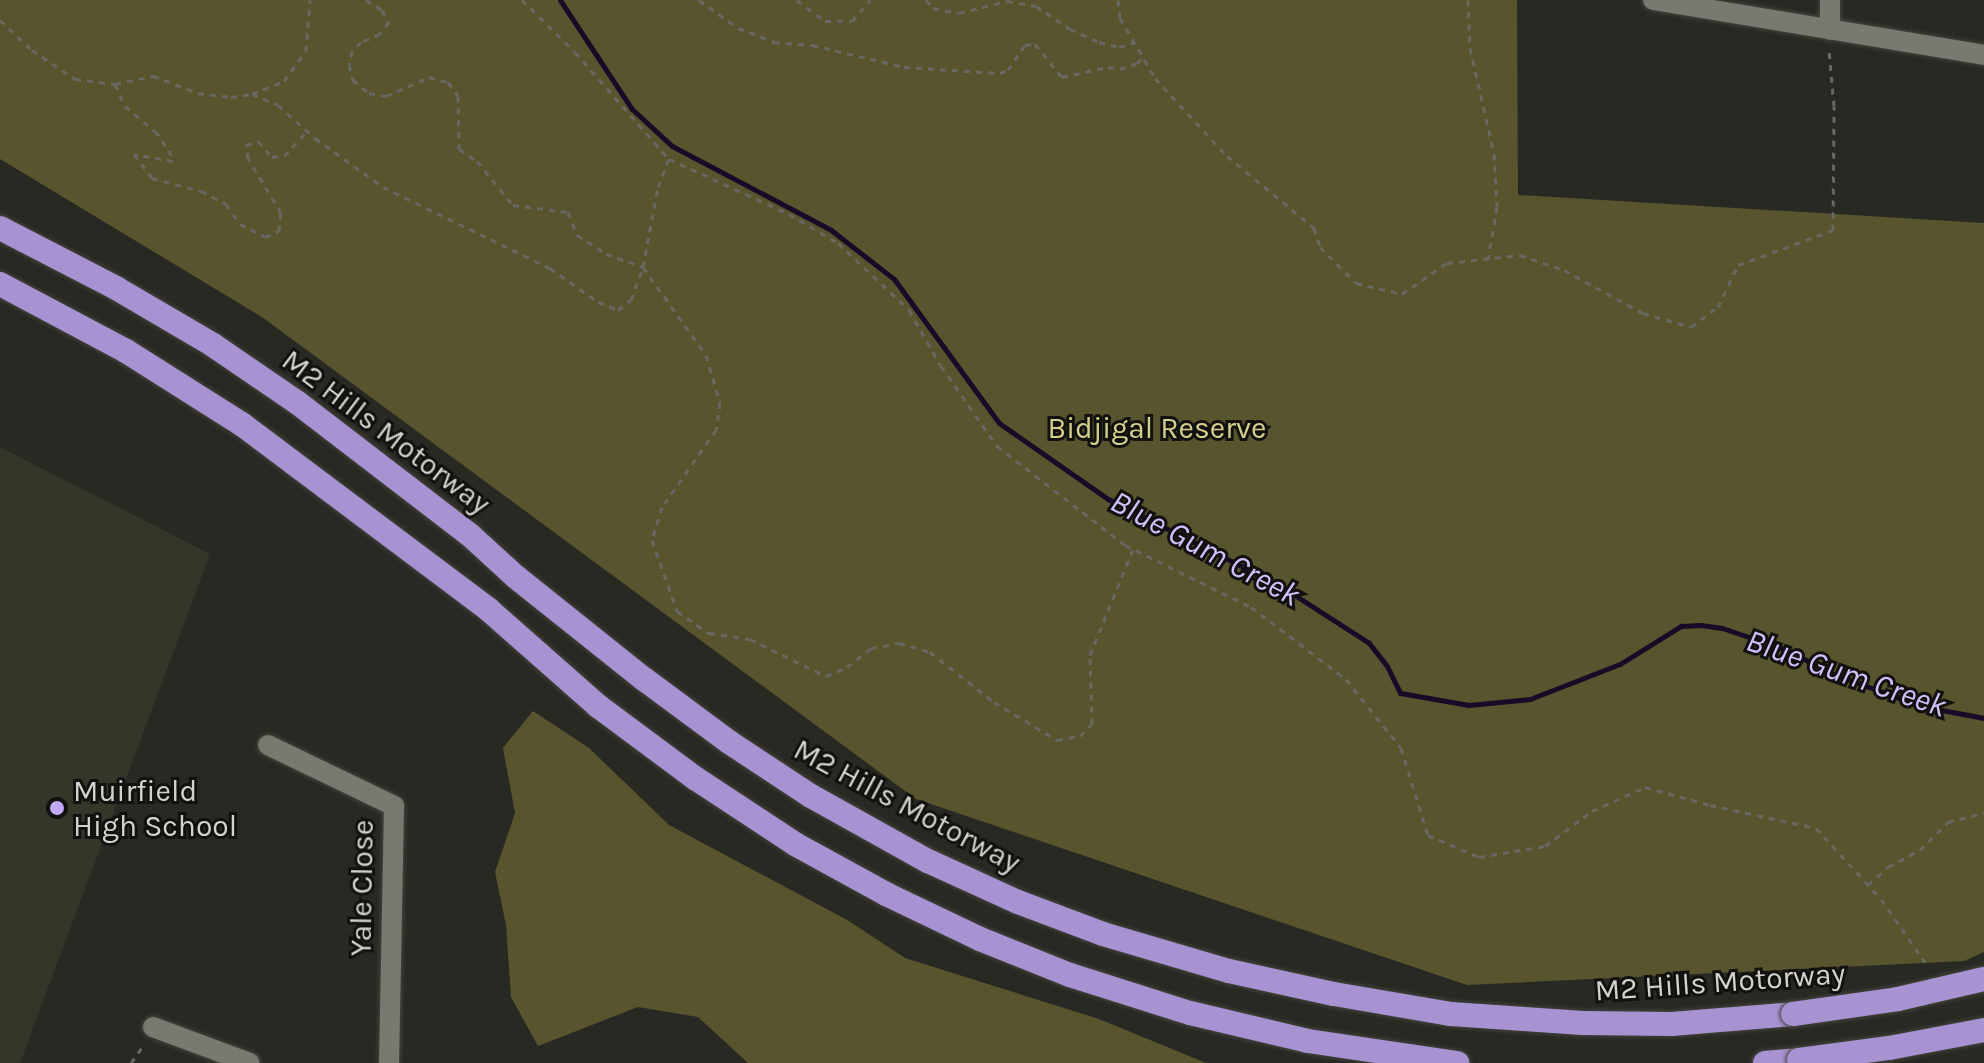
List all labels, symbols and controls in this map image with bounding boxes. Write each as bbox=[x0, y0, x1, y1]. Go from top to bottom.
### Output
street label: M2 Hills Motorway bbox=[275, 342, 497, 522]
park label: Bidjigal Reserve bbox=[1048, 410, 1266, 446]
water label: Blue Gum Creek bbox=[1104, 483, 1306, 615]
water label: Blue Gum Creek bbox=[1741, 622, 1951, 726]
street label: M2 Hills Motorway bbox=[788, 731, 1026, 881]
place label: Muirfield High School bbox=[73, 773, 237, 844]
marker: Muirfield High School bbox=[48, 799, 66, 817]
street label: Yale Close bbox=[343, 819, 381, 957]
street label: M2 Hills Motorway bbox=[1593, 955, 1847, 1009]

